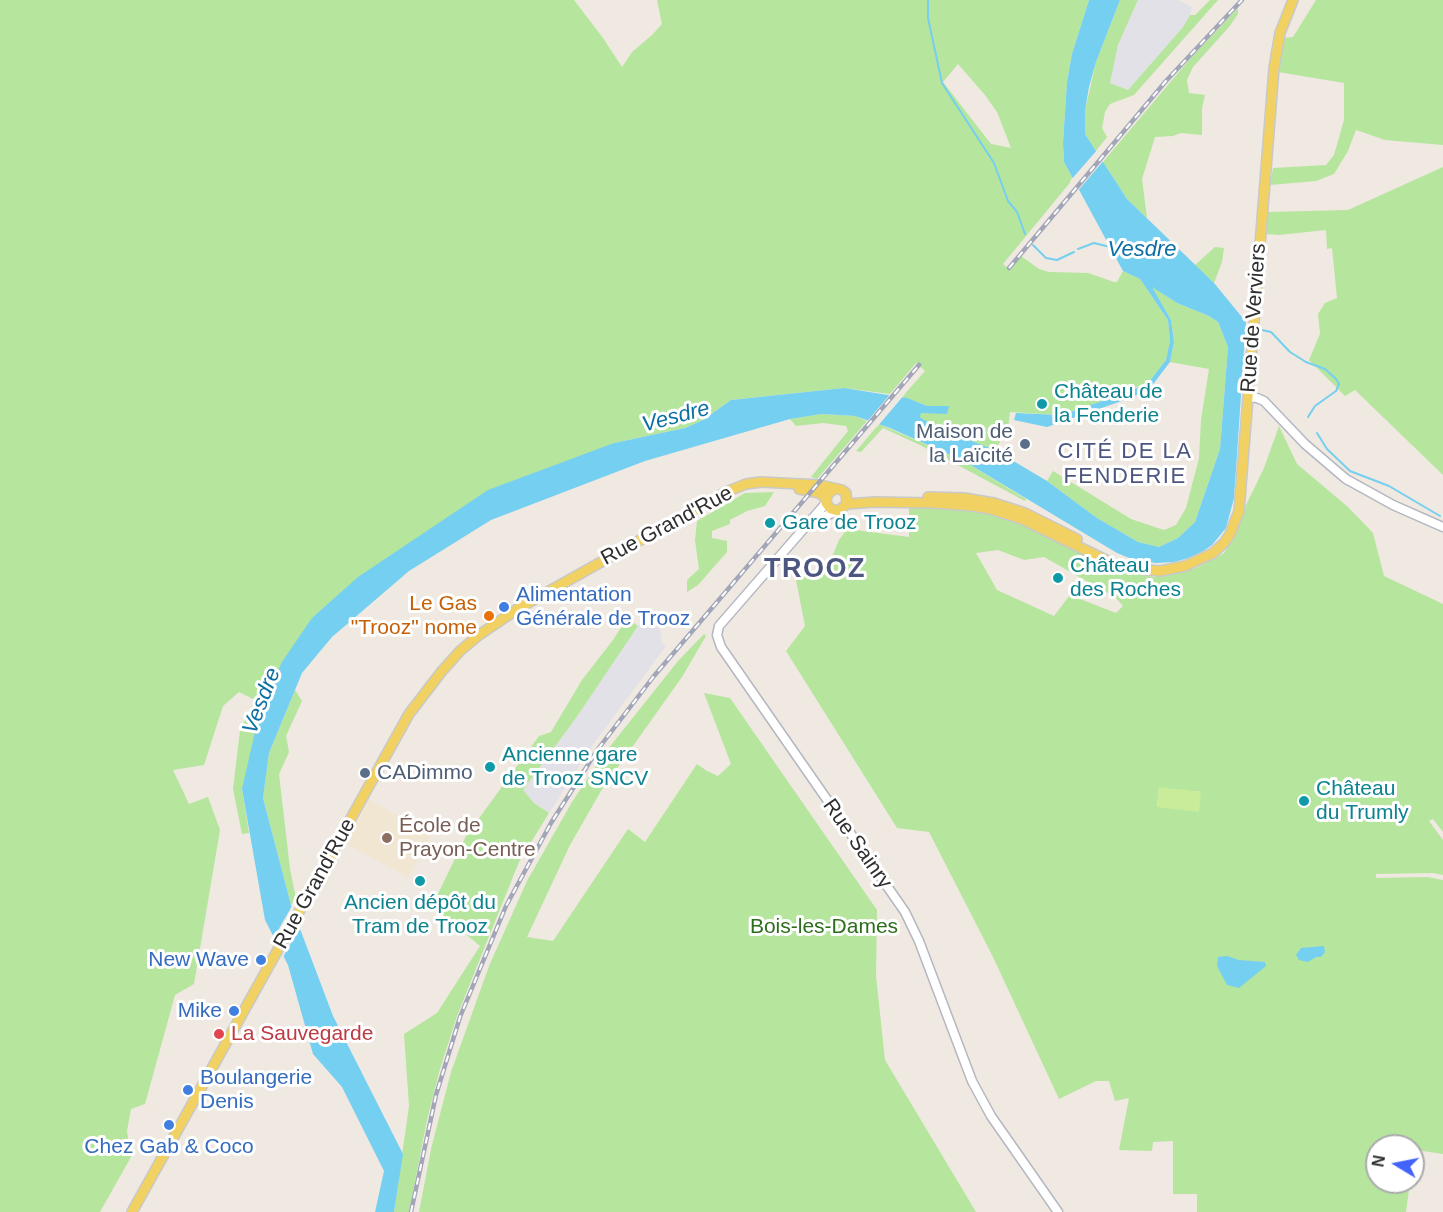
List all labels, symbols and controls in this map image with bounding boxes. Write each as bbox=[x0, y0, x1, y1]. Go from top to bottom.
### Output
water label: Vesdre bbox=[1108, 237, 1176, 263]
street label: Rue de Verviers bbox=[1236, 243, 1272, 393]
place label: Château de la Fenderie bbox=[1054, 379, 1163, 429]
water label: Vesdre bbox=[639, 395, 713, 439]
marker: Château de la Fenderie bbox=[1035, 397, 1049, 411]
place label: Maison de la Laïcité bbox=[916, 419, 1013, 469]
marker: Maison de la Laïcité bbox=[1018, 437, 1032, 451]
district label: CITÉ DE LA FENDERIE bbox=[1058, 439, 1192, 490]
street label: Rue Grand'Rue bbox=[597, 481, 737, 571]
place label: Gare de Trooz bbox=[782, 510, 917, 536]
marker: Gare de Trooz bbox=[763, 516, 777, 530]
place label: Château des Roches bbox=[1070, 553, 1181, 603]
district label: TROOZ bbox=[764, 554, 866, 586]
marker: Château des Roches bbox=[1051, 571, 1065, 585]
place label: Alimentation Générale de Trooz bbox=[516, 582, 690, 632]
place label: Le Gas "Trooz" nome bbox=[351, 591, 477, 641]
marker: Alimentation Générale de Trooz bbox=[497, 600, 511, 614]
marker: Le Gas "Trooz" nome bbox=[482, 609, 496, 623]
water label: Vesdre bbox=[237, 664, 287, 738]
place label: Ancienne gare de Trooz SNCV bbox=[502, 742, 648, 792]
place label: CADimmo bbox=[377, 760, 473, 786]
marker: Ancienne gare de Trooz SNCV bbox=[483, 760, 497, 774]
marker: CADimmo bbox=[358, 766, 372, 780]
place label: Château du Trumly bbox=[1316, 776, 1409, 826]
street label: Rue Sainry bbox=[817, 794, 897, 894]
marker: Château du Trumly bbox=[1297, 794, 1311, 808]
place label: École de Prayon-Centre bbox=[399, 813, 536, 863]
street label: Rue Grand'Rue bbox=[269, 814, 361, 954]
marker: École de Prayon-Centre bbox=[380, 831, 394, 845]
marker: Ancien dépôt du Tram de Trooz bbox=[413, 874, 427, 888]
place label: Ancien dépôt du Tram de Trooz bbox=[344, 890, 496, 940]
park label: Bois-les-Dames bbox=[750, 914, 898, 940]
place label: New Wave bbox=[148, 947, 249, 973]
marker: New Wave bbox=[254, 953, 268, 967]
place label: Mike bbox=[178, 998, 222, 1024]
marker: Mike bbox=[227, 1004, 241, 1018]
place label: La Sauvegarde bbox=[231, 1021, 373, 1047]
marker: La Sauvegarde bbox=[212, 1027, 226, 1041]
place label: Boulangerie Denis bbox=[200, 1065, 312, 1115]
marker: Boulangerie Denis bbox=[181, 1083, 195, 1097]
marker: Chez Gab & Coco bbox=[162, 1118, 176, 1132]
place label: Chez Gab & Coco bbox=[84, 1134, 254, 1160]
north arrow bbox=[1365, 1134, 1425, 1194]
text: N bbox=[1369, 1154, 1388, 1168]

